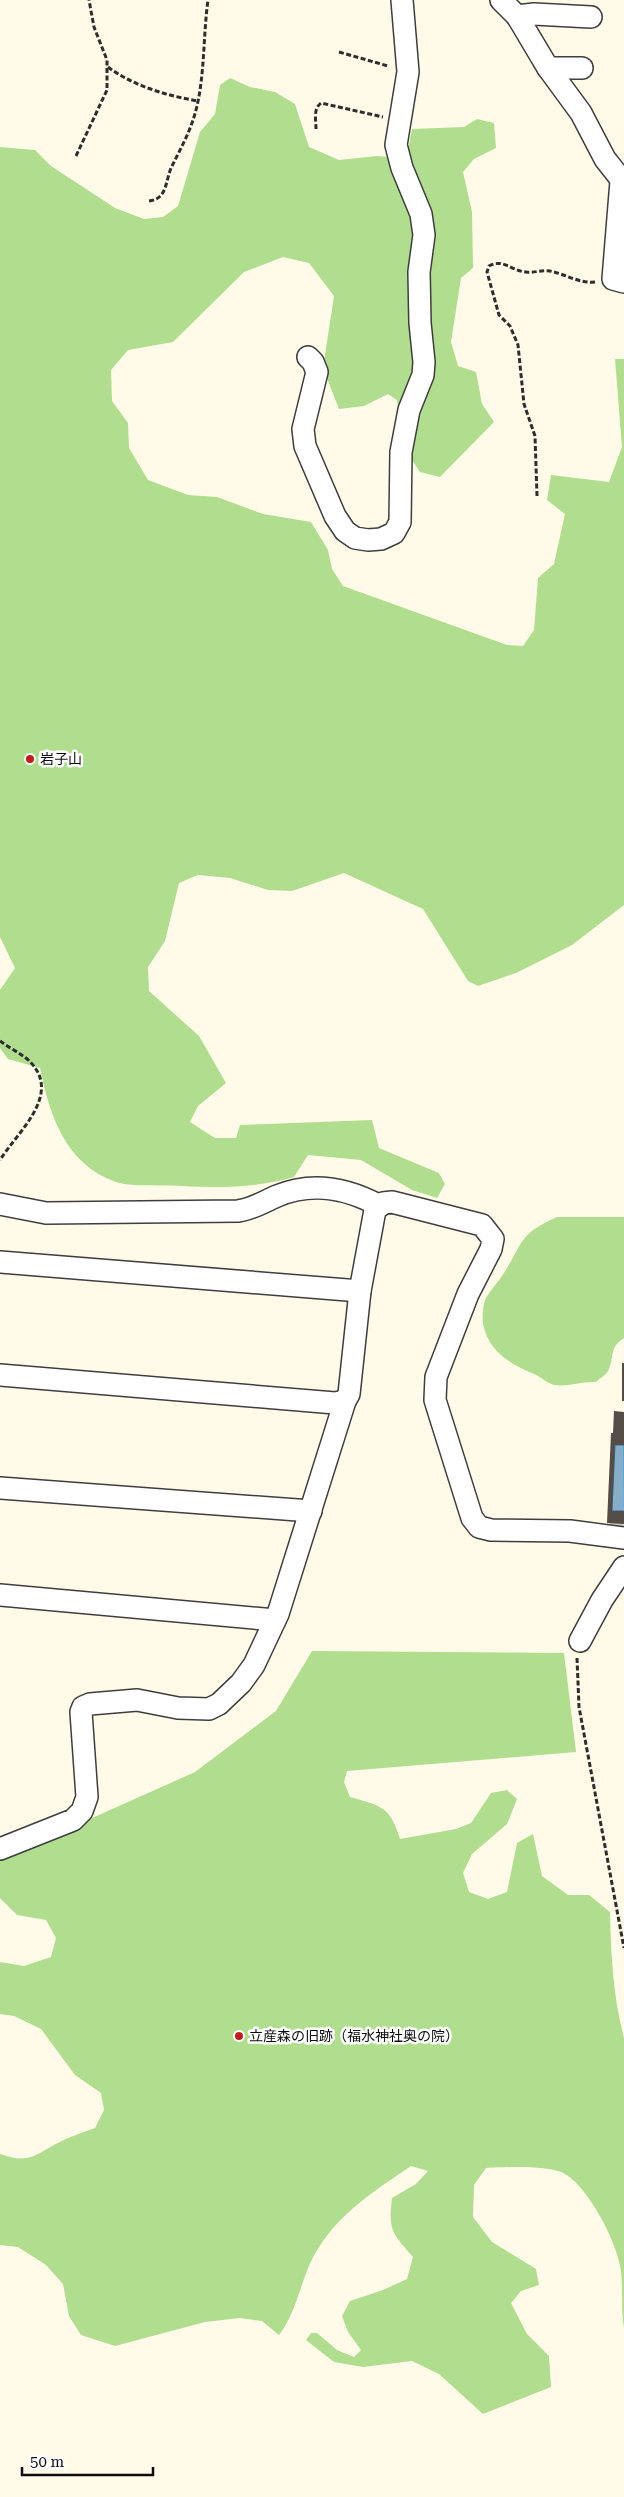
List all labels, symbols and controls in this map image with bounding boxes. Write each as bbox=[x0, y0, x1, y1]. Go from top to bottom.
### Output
place label: 岩子山 bbox=[40, 751, 82, 767]
marker: 岩子山 bbox=[24, 753, 36, 765]
place label: 立産森の旧跡（福水神社奥の院） bbox=[249, 2028, 459, 2044]
marker: 立産森の旧跡（福水神社奥の院） bbox=[233, 2030, 245, 2042]
scale bar bbox=[22, 2444, 154, 2476]
text: 50 m bbox=[30, 2453, 65, 2471]

